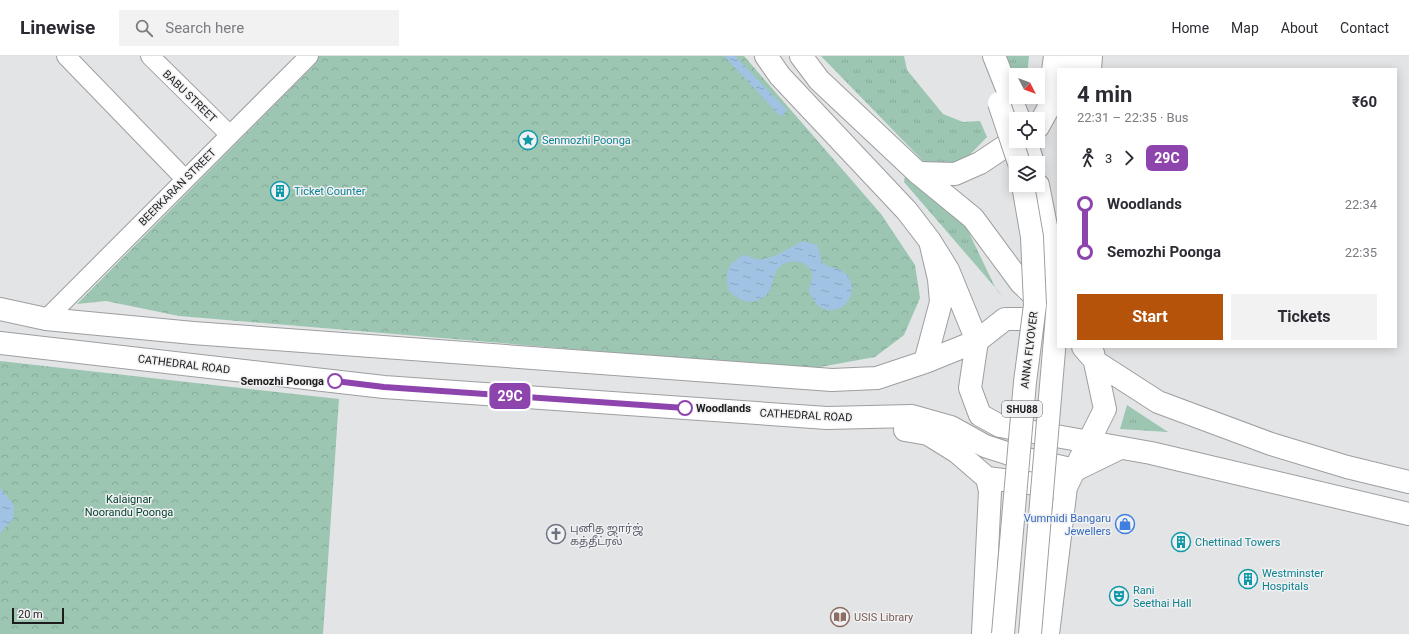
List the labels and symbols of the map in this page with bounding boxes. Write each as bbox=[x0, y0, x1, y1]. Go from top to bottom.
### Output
street label: BABU STREET bbox=[160, 67, 220, 126]
north arrow bbox=[1009, 68, 1045, 104]
place icon: Senmozhi Poonga bbox=[517, 129, 539, 151]
place label: Senmozhi Poonga bbox=[542, 134, 631, 147]
street label: BEERKARAN STREET bbox=[136, 146, 219, 229]
building icon: Ticket Counter bbox=[269, 180, 291, 202]
place label: Ticket Counter bbox=[294, 185, 366, 198]
street label: ANNA FLYOVER bbox=[1018, 311, 1041, 389]
street label: CATHEDRAL ROAD bbox=[137, 352, 231, 377]
marker: Semozhi Poonga bbox=[327, 373, 343, 389]
place label: Semozhi Poonga bbox=[240, 375, 324, 388]
line badge: 29C bbox=[487, 383, 533, 409]
marker: Woodlands bbox=[677, 400, 693, 416]
road number: SHU88 bbox=[1002, 401, 1042, 417]
place label: Woodlands bbox=[696, 402, 751, 415]
street label: CATHEDRAL ROAD bbox=[759, 407, 853, 424]
park label: Kalaignar Noorandu Poonga bbox=[85, 493, 173, 519]
place label: Vummidi Bangaru Jewellers bbox=[1024, 512, 1111, 538]
shop icon: Vummidi Bangaru Jewellers bbox=[1114, 513, 1136, 535]
place label: புனித ஜார்ஜ் கத்தீட்ரல் bbox=[570, 522, 643, 549]
church icon: புனித ஜார்ஜ் கத்தீட்ரல் bbox=[545, 523, 567, 545]
building icon: Chettinad Towers bbox=[1170, 531, 1192, 553]
place label: Chettinad Towers bbox=[1195, 536, 1281, 549]
place label: Westminster Hospitals bbox=[1262, 567, 1324, 593]
building icon: Westminster Hospitals bbox=[1237, 568, 1259, 590]
place label: Rani Seethai Hall bbox=[1133, 584, 1191, 610]
theatre icon: Rani Seethai Hall bbox=[1108, 585, 1130, 607]
scale bar bbox=[12, 606, 64, 625]
library icon: USIS Library bbox=[829, 606, 851, 628]
place label: USIS Library bbox=[854, 611, 914, 624]

